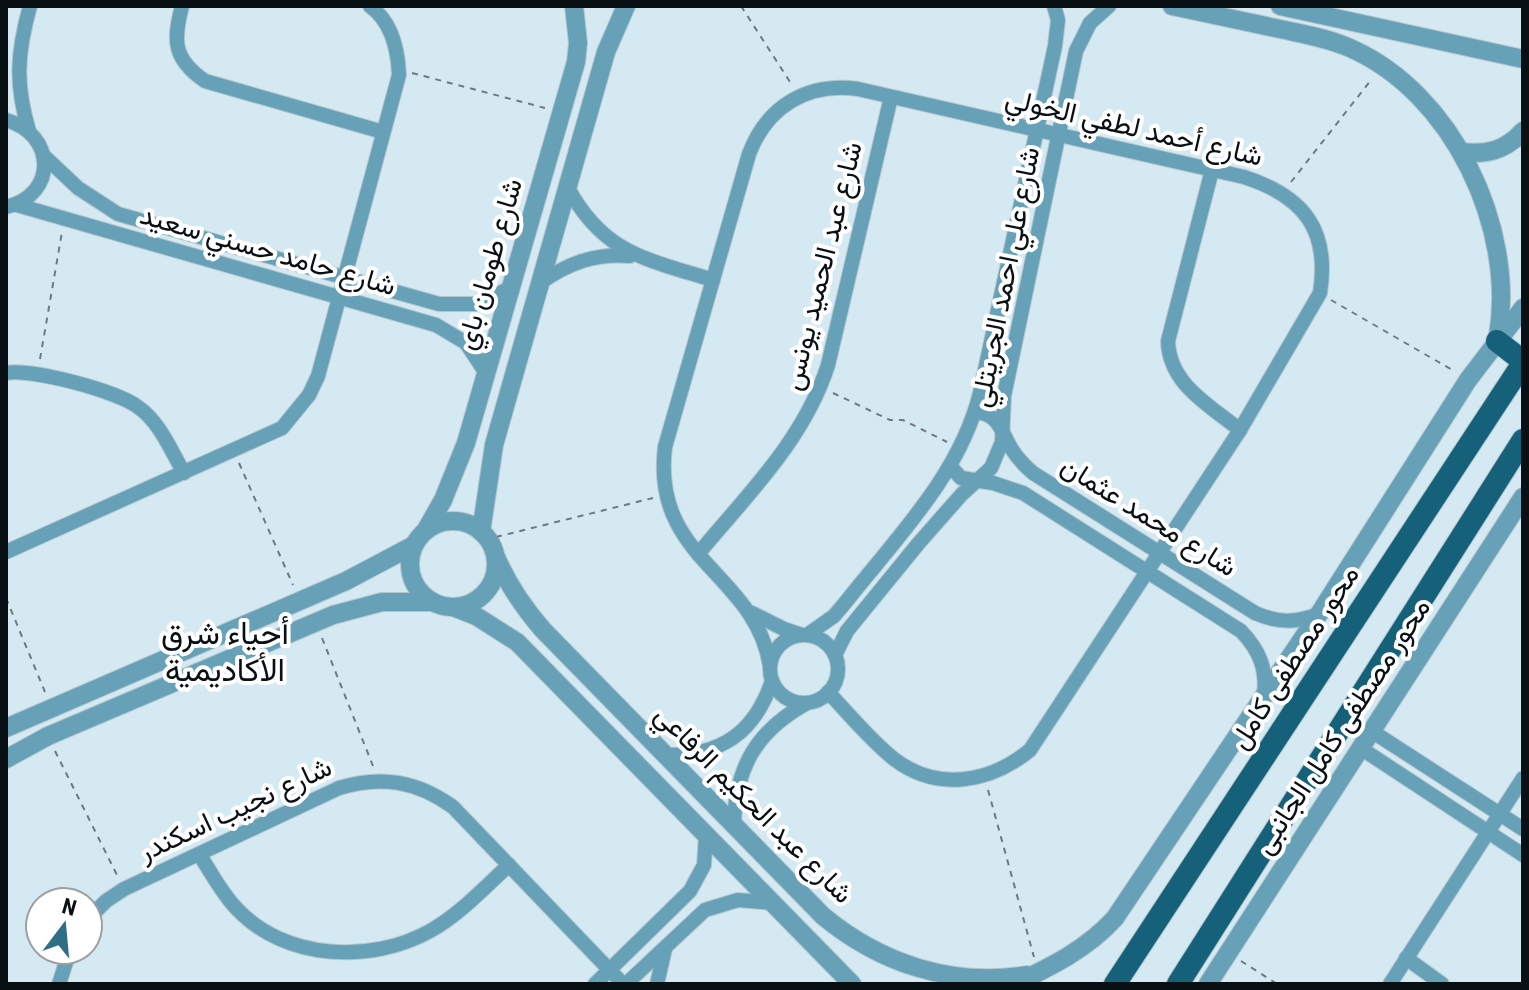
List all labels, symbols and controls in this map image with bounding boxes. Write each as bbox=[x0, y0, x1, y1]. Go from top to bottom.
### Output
street label: شارع أحمد لطفي الخولي bbox=[1001, 81, 1266, 179]
street label: شارع عبد الحميد يونس bbox=[775, 138, 871, 394]
street label: شارع علي احمد الجريتلي bbox=[964, 144, 1052, 411]
street label: شارع طومان باي bbox=[449, 175, 535, 355]
street label: شارع حامد حسني سعيد bbox=[135, 198, 400, 308]
street label: شارع محمد عثمان bbox=[1054, 449, 1243, 585]
street label: محور مصطفى كامل bbox=[1222, 559, 1367, 756]
street label: محور مصطفى كامل الجانبى bbox=[1247, 592, 1438, 861]
district label: أحياء شرق الأكاديمية bbox=[161, 614, 289, 689]
street label: شارع عبد الحكيم الرفاعي bbox=[644, 698, 860, 914]
street label: شارع نجيب اسكندر bbox=[132, 750, 338, 870]
north arrow bbox=[24, 886, 104, 966]
text: N bbox=[59, 893, 79, 921]

